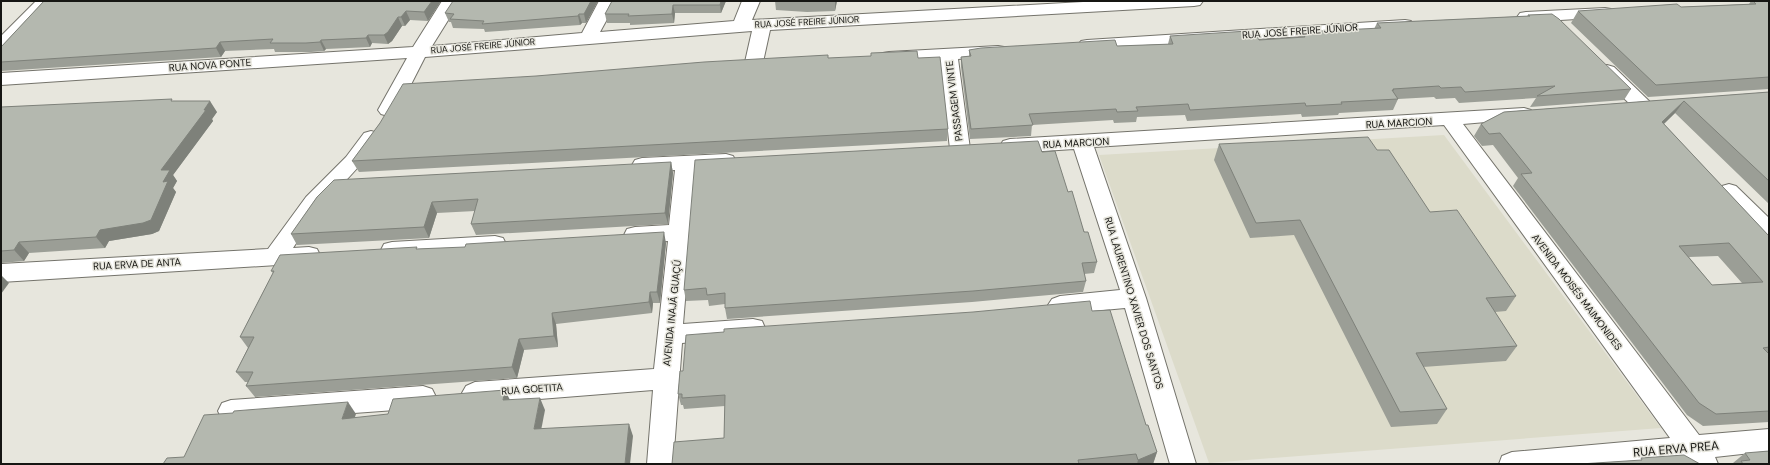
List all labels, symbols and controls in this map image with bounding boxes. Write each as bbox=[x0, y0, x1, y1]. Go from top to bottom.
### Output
street label: RUA JOSÉ FREIRE JÚNIOR bbox=[754, 12, 860, 31]
street label: RUA JOSÉ FREIRE JÚNIOR bbox=[1242, 20, 1359, 42]
street label: RUA JOSÉ FREIRE JÚNIOR bbox=[430, 34, 536, 57]
street label: RUA NOVA PONTE bbox=[168, 56, 252, 74]
street label: PASSAGEM VINTE bbox=[943, 60, 965, 142]
street label: RUA MARCION bbox=[1365, 115, 1433, 131]
street label: RUA MARCION bbox=[1042, 135, 1110, 151]
street label: RUA LAURENTINO XAVIER DOS SANTOS bbox=[1102, 215, 1167, 391]
street label: AVENIDA MOISÉS MAIMONIDES bbox=[1529, 231, 1625, 353]
street label: RUA ERVA DE ANTA bbox=[93, 255, 182, 273]
street label: AVENIDA INAJÁ GUAÇÚ bbox=[660, 259, 684, 367]
street label: RUA GOETITA bbox=[501, 380, 564, 398]
street label: RUA ERVA PREA bbox=[1632, 437, 1720, 461]

